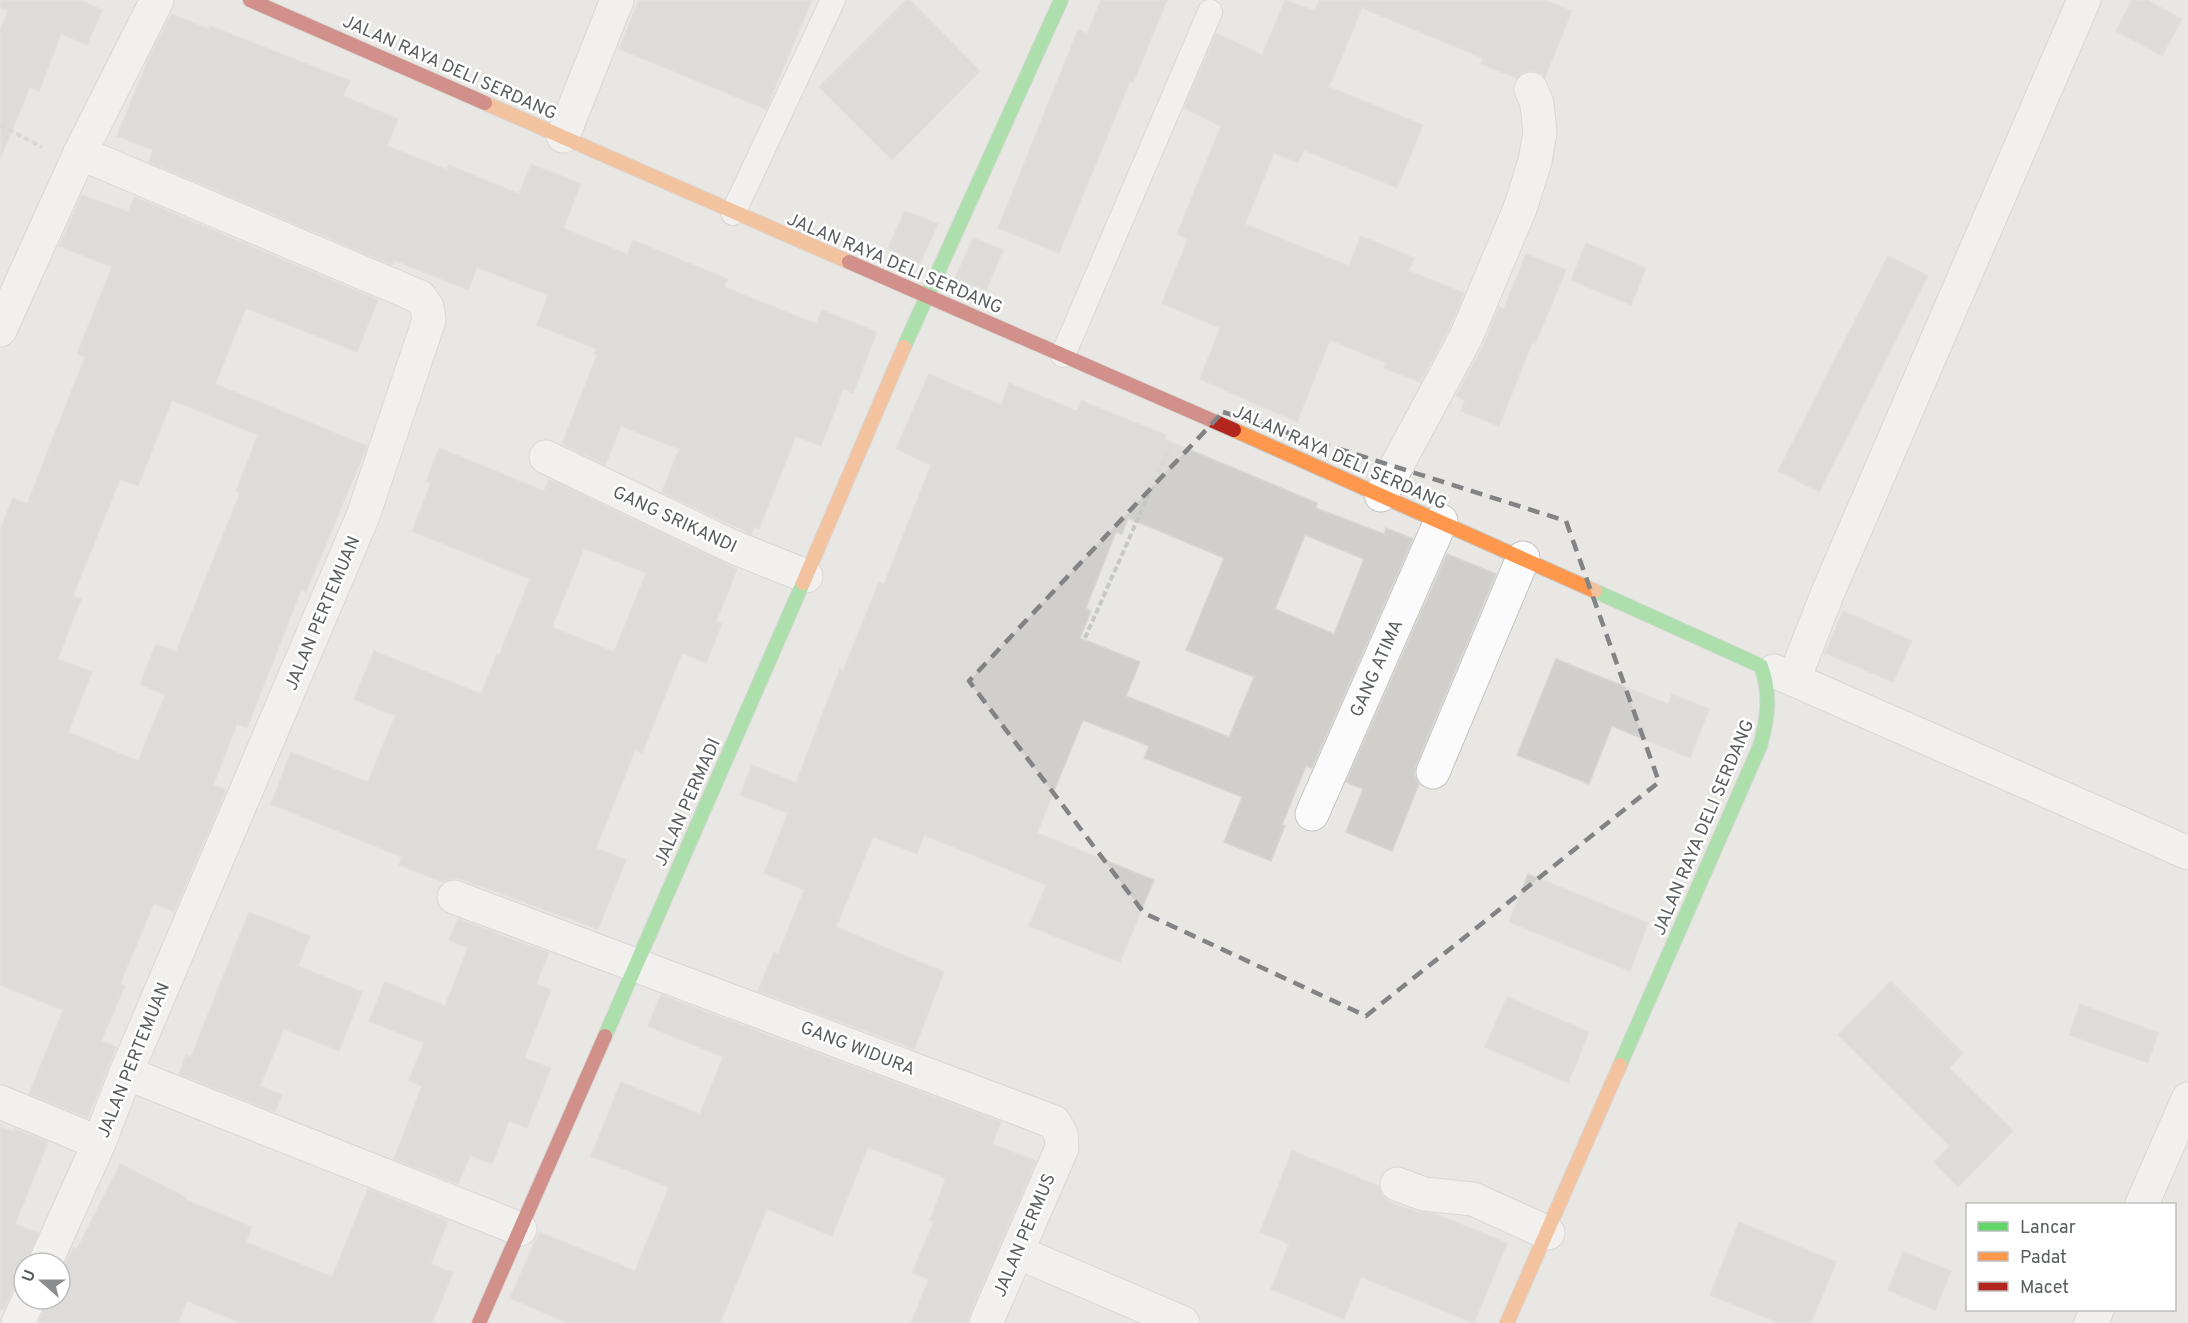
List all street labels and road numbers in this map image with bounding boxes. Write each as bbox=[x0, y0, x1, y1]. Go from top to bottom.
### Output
street label: JALAN RAYA DELI SERDANG bbox=[339, 11, 560, 126]
street label: JALAN RAYA DELI SERDANG bbox=[783, 208, 1006, 320]
street label: JALAN RAYA DELI SERDANG bbox=[1229, 401, 1450, 516]
street label: GANG SRIKANDI bbox=[608, 481, 740, 559]
street label: JALAN PERTEMUAN bbox=[280, 533, 366, 694]
street label: GANG ATIMA bbox=[1346, 616, 1409, 721]
street label: JALAN RAYA DELI SERDANG bbox=[1648, 716, 1760, 939]
street label: JALAN PERMADI bbox=[650, 735, 727, 870]
street label: JALAN PERTEMUAN bbox=[93, 979, 176, 1142]
street label: GANG WIDURA bbox=[797, 1017, 918, 1082]
street label: JALAN PERMUS bbox=[989, 1170, 1062, 1301]

